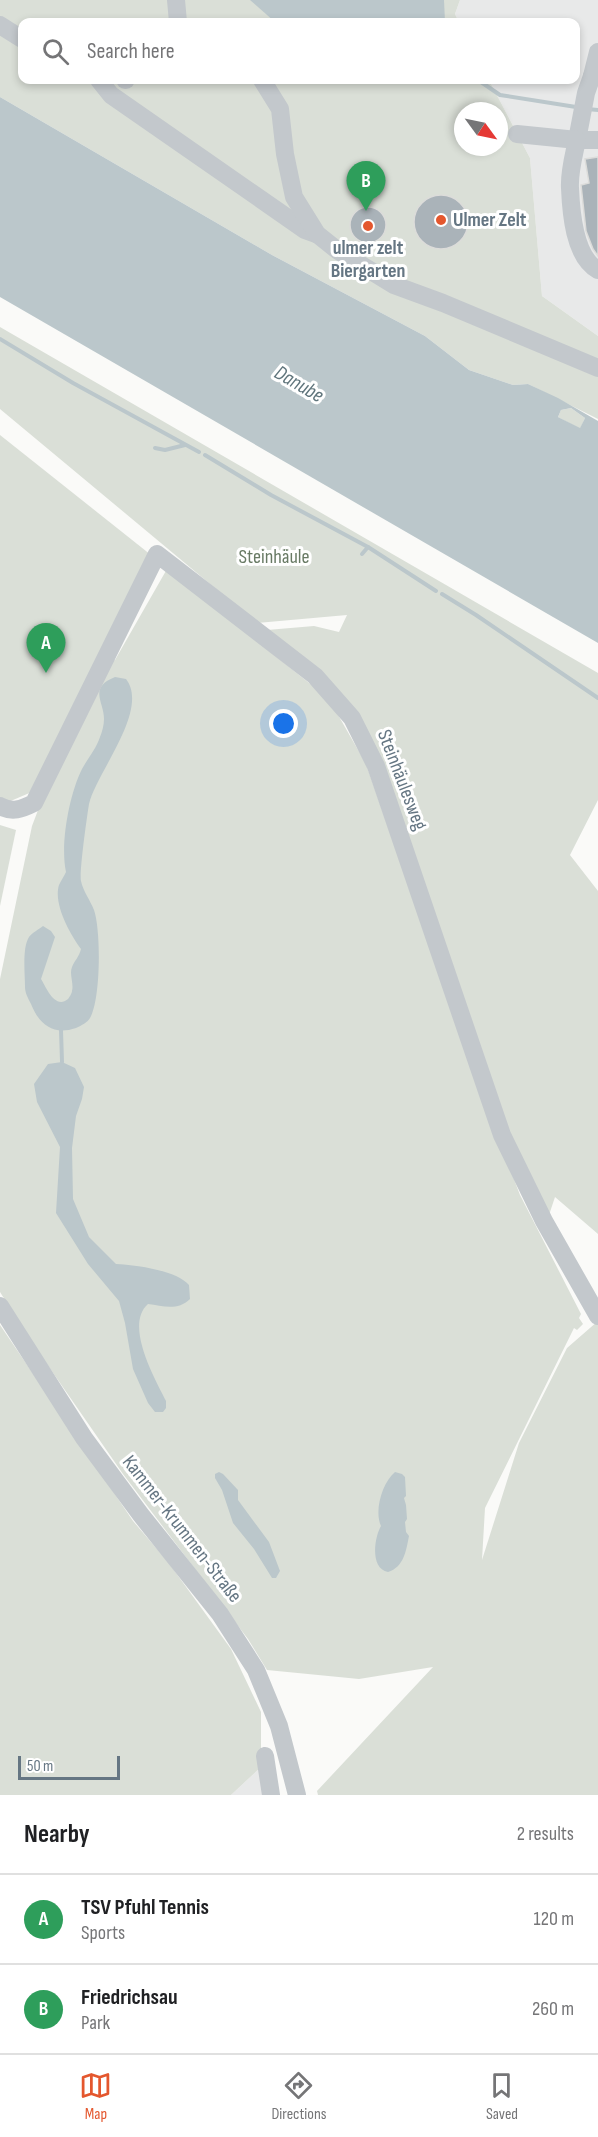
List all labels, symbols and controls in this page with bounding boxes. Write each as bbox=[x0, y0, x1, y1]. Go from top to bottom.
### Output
search box bbox=[18, 18, 580, 84]
icon: search bbox=[39, 35, 72, 68]
text: Search here bbox=[87, 38, 174, 65]
north arrow bbox=[454, 102, 508, 156]
pin: B bbox=[346, 162, 386, 211]
place label: Ulmer Zelt bbox=[453, 208, 527, 232]
marker: Ulmer Zelt bbox=[434, 213, 448, 227]
marker: ulmer zelt Biergarten bbox=[361, 219, 375, 233]
place label: ulmer zelt Biergarten bbox=[331, 236, 405, 283]
water label: Danube bbox=[270, 360, 328, 408]
park label: Steinhäule bbox=[238, 545, 310, 569]
pin: A bbox=[26, 624, 66, 673]
your location bbox=[269, 709, 298, 738]
street label: Steinhäulesweg bbox=[372, 726, 432, 834]
street label: Kammer-Krummen-Straße bbox=[117, 1451, 247, 1607]
scale bar bbox=[18, 1753, 120, 1780]
text: 50 m bbox=[27, 1757, 53, 1776]
text: Nearby bbox=[24, 1819, 90, 1850]
text: 2 results bbox=[517, 1822, 574, 1846]
text: TSV Pfuhl Tennis bbox=[81, 1894, 209, 1921]
text: A bbox=[39, 1907, 48, 1931]
text: 120 m bbox=[534, 1907, 574, 1931]
text: Sports bbox=[81, 1921, 125, 1945]
text: Friedrichsau bbox=[81, 1984, 178, 2011]
text: B bbox=[39, 1997, 48, 2021]
text: 260 m bbox=[532, 1997, 574, 2021]
text: Park bbox=[81, 2011, 110, 2035]
tab: Map bbox=[79, 2069, 112, 2124]
tab: Directions bbox=[271, 2069, 326, 2124]
tab: Saved bbox=[485, 2069, 518, 2124]

